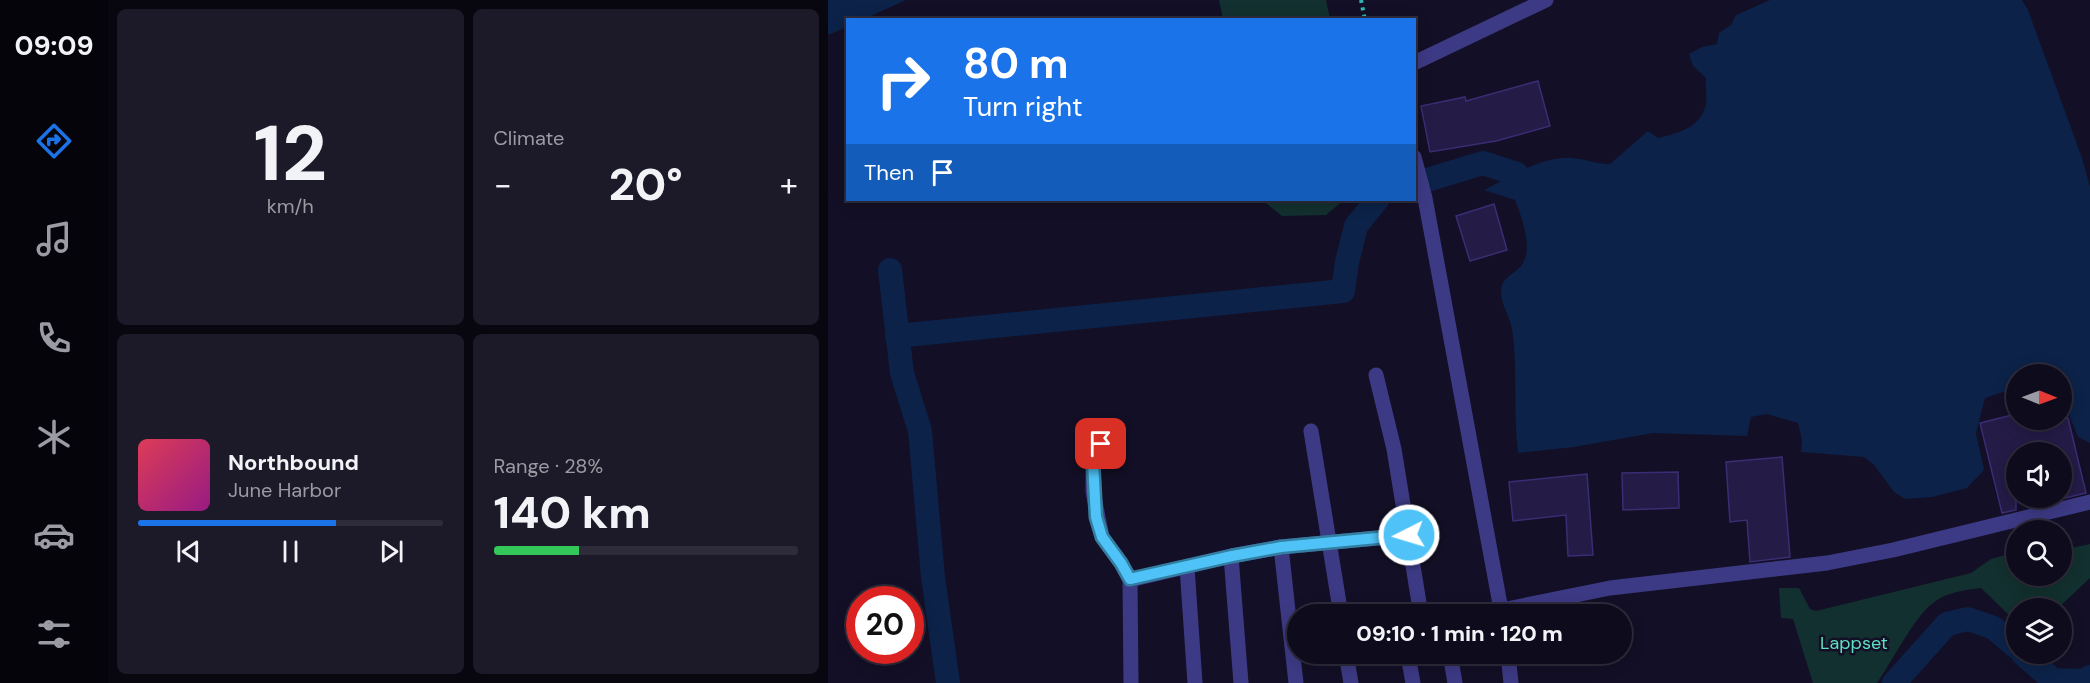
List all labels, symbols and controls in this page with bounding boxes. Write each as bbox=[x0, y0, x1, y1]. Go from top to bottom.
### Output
text: 09:09 bbox=[14, 28, 94, 63]
text: 80 m bbox=[963, 36, 1069, 91]
icon: right bbox=[864, 42, 942, 120]
text: Turn right bbox=[963, 89, 1083, 124]
text: 12 bbox=[254, 103, 327, 204]
icon: directions bbox=[33, 120, 75, 162]
text: Climate bbox=[494, 125, 564, 151]
text: 20° bbox=[609, 155, 683, 214]
icon: arrive bbox=[926, 156, 959, 189]
text: Then bbox=[864, 158, 914, 187]
text: − bbox=[494, 163, 512, 206]
text: + bbox=[780, 163, 798, 206]
text: km/h bbox=[267, 193, 314, 219]
icon: music bbox=[33, 218, 75, 260]
icon: phone bbox=[33, 317, 75, 359]
north arrow bbox=[2006, 364, 2072, 430]
map controls bbox=[2006, 364, 2072, 664]
icon: climate bbox=[33, 416, 75, 458]
pin bbox=[1075, 418, 1126, 469]
icon: arrive bbox=[1084, 427, 1117, 460]
button: sound bbox=[2006, 442, 2072, 508]
text: Northbound bbox=[228, 448, 359, 477]
text: Range · 28% bbox=[494, 453, 603, 479]
text: June Harbor bbox=[228, 477, 341, 503]
text: 140 km bbox=[494, 483, 651, 542]
position arrow bbox=[1377, 503, 1441, 567]
icon: car bbox=[33, 514, 75, 556]
button: search bbox=[2006, 520, 2072, 586]
icon: previous bbox=[172, 535, 205, 568]
icon: pause bbox=[274, 535, 307, 568]
icon: next bbox=[375, 535, 408, 568]
speed limit sign: 20 bbox=[846, 586, 924, 664]
button: layers bbox=[2006, 598, 2072, 664]
icon: filters bbox=[33, 613, 75, 655]
text: 09:10 · 1 min · 120 m bbox=[1356, 619, 1563, 648]
park label: Lappset bbox=[1820, 631, 1888, 655]

